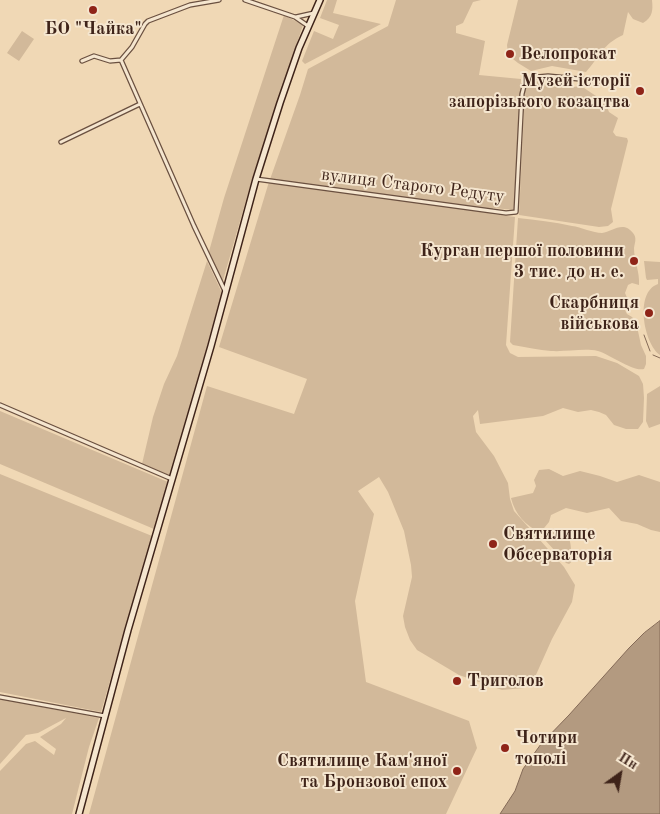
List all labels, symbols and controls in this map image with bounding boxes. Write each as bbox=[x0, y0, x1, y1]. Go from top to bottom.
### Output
marker: БО "Чайка" bbox=[87, 4, 99, 16]
place label: БО "Чайка" bbox=[45, 18, 141, 40]
place label: Велопрокат bbox=[520, 43, 616, 65]
marker: Велопрокат bbox=[504, 48, 516, 60]
place label: Музей історії запорізького козацтва bbox=[449, 70, 630, 112]
marker: Музей історії запорізького козацтва bbox=[634, 85, 646, 97]
street label: вулиця Старого Редуту bbox=[320, 164, 506, 208]
place label: Курган першої половини 3 тис. до н. е. bbox=[420, 240, 624, 282]
marker: Курган першої половини 3 тис. до н. е. bbox=[628, 255, 640, 267]
place label: Скарбниця військова bbox=[549, 292, 639, 334]
marker: Скарбниця військова bbox=[643, 307, 655, 319]
place label: Святилище Обсерваторія bbox=[503, 523, 612, 566]
marker: Святилище Обсерваторія bbox=[487, 538, 499, 550]
place label: Триголов bbox=[467, 670, 544, 692]
marker: Триголов bbox=[451, 675, 463, 687]
place label: Чотири тополі bbox=[515, 727, 577, 770]
marker: Чотири тополі bbox=[499, 742, 511, 754]
north arrow bbox=[595, 749, 645, 799]
place label: Святилище Кам'яної та Бронзової епох bbox=[277, 750, 447, 792]
text: Пн bbox=[616, 750, 640, 772]
marker: Святилище Кам'яної та Бронзової епох bbox=[451, 765, 463, 777]

